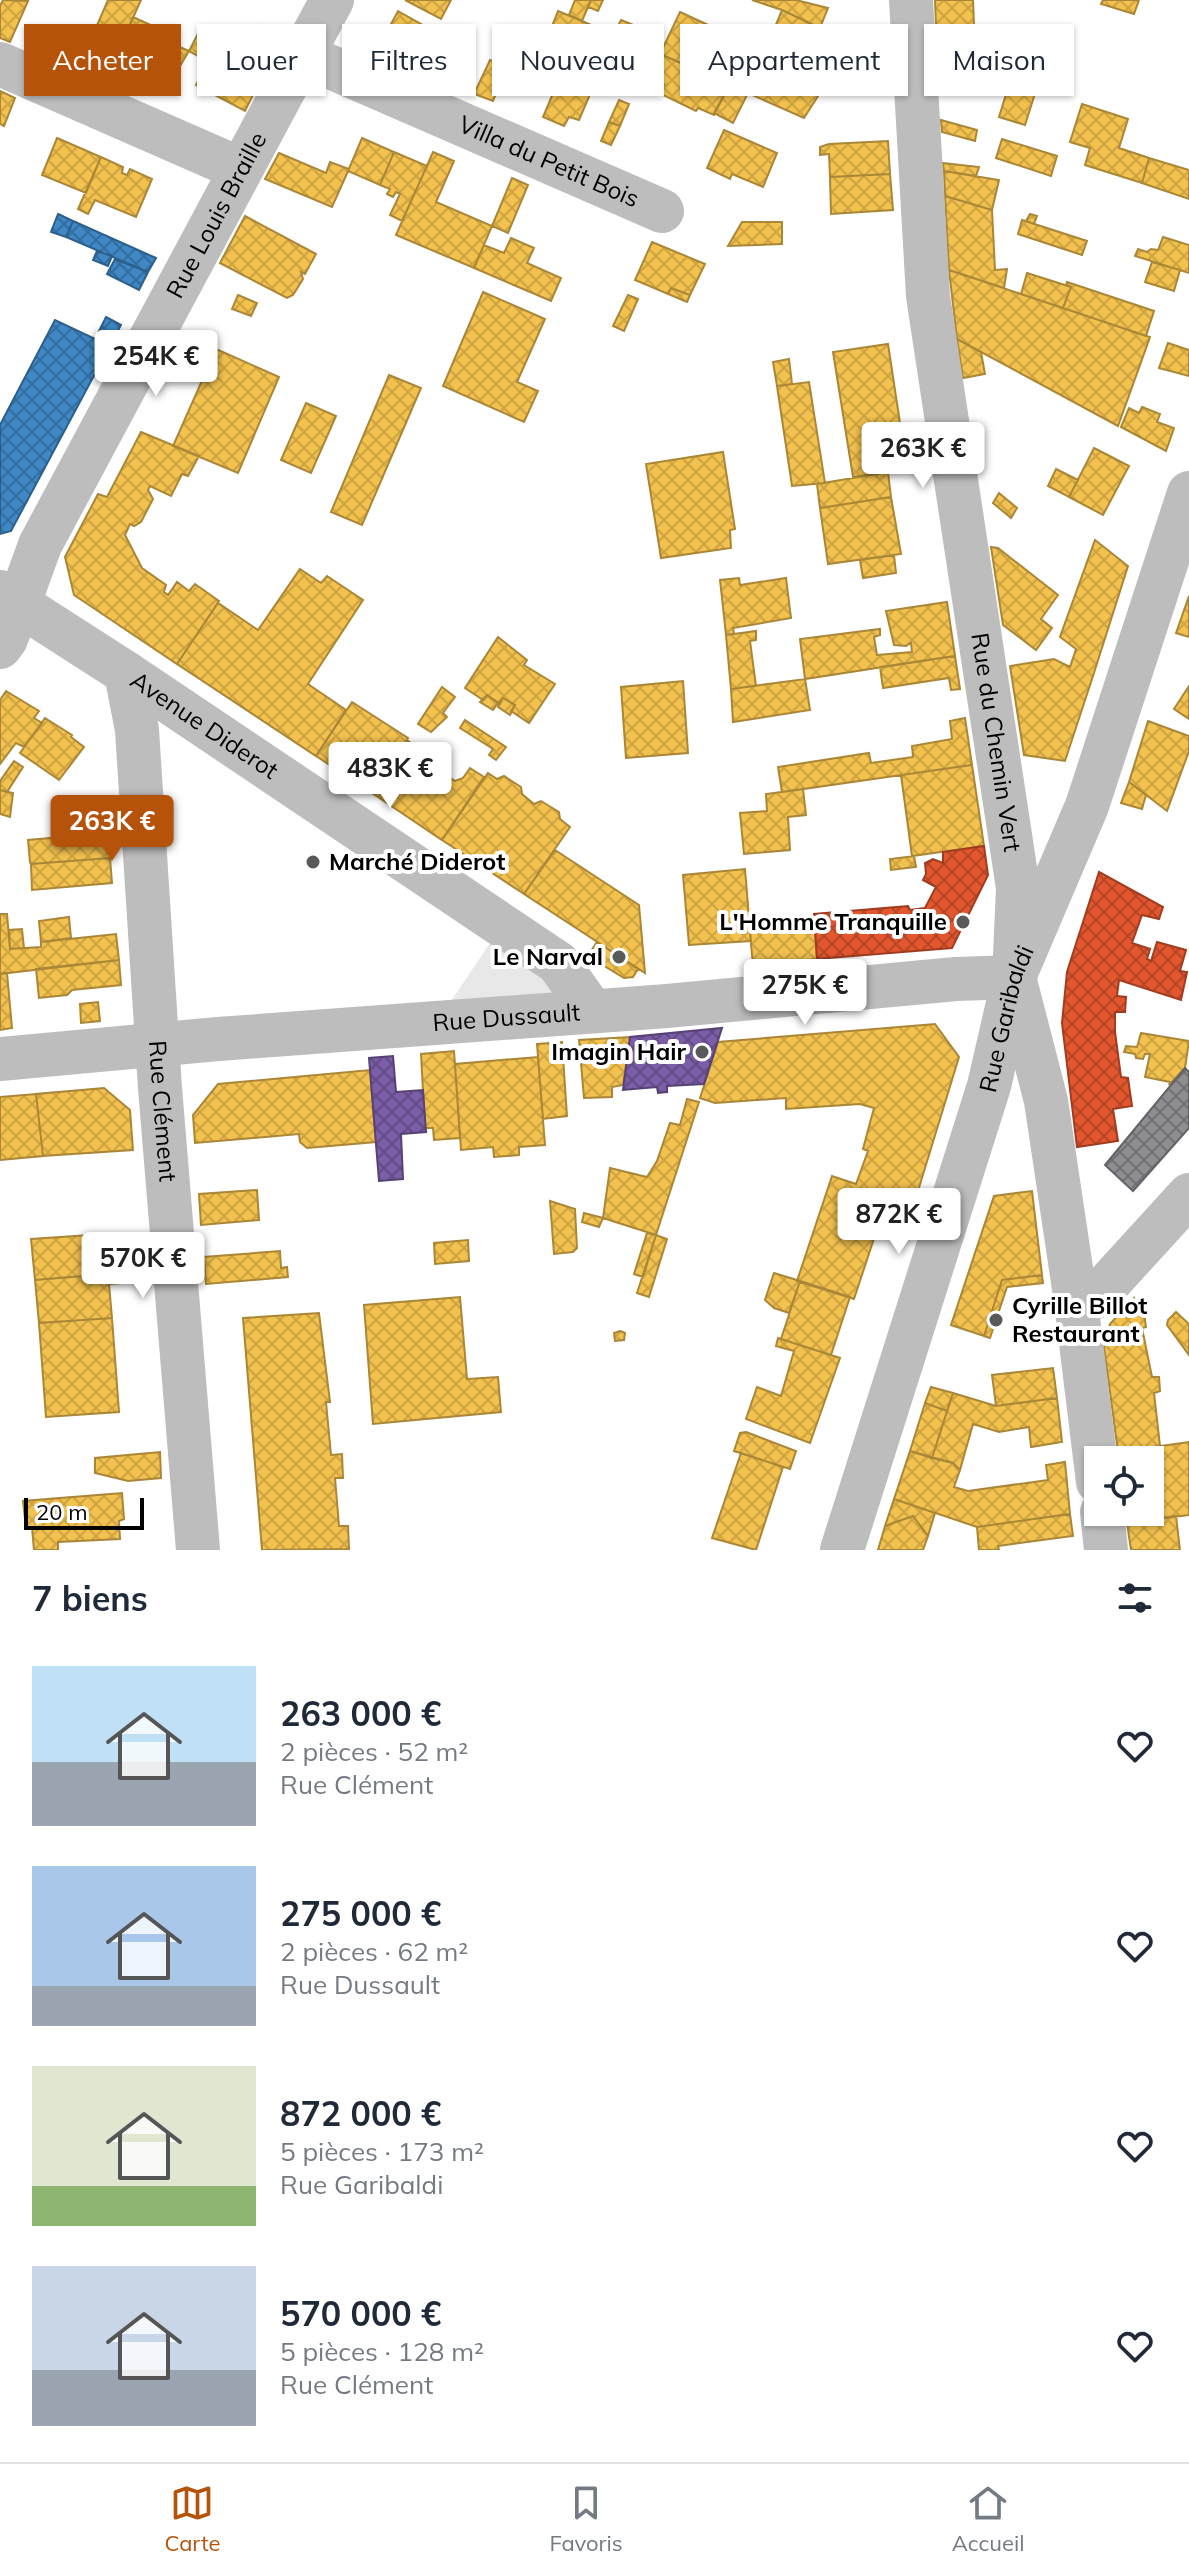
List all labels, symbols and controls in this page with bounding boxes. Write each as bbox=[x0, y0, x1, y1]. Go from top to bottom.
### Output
chip: Acheter bbox=[24, 24, 181, 96]
chip: Louer bbox=[197, 24, 326, 96]
chip: Filtres bbox=[342, 24, 476, 96]
chip: Nouveau bbox=[492, 24, 664, 96]
chip: Appartement bbox=[680, 24, 908, 96]
chip: Maison bbox=[924, 24, 1074, 96]
street label: Villa du Petit Bois bbox=[454, 109, 644, 213]
street label: Rue Louis Braille bbox=[159, 127, 272, 303]
pin: 254K € bbox=[91, 330, 221, 398]
text: 254K € bbox=[113, 339, 199, 372]
pin: 263K € bbox=[858, 422, 988, 490]
text: 263K € bbox=[880, 431, 966, 464]
street label: Rue du Chemin Vert bbox=[965, 631, 1028, 854]
street label: Avenue Diderot bbox=[125, 664, 284, 785]
pin: 483K € bbox=[325, 742, 455, 810]
text: 483K € bbox=[347, 751, 433, 784]
pin: 263K € bbox=[47, 795, 177, 863]
text: 263K € bbox=[69, 804, 155, 837]
place label: Marché Diderot bbox=[329, 846, 505, 876]
marker: Marché Diderot bbox=[304, 853, 322, 871]
place label: L'Homme Tranquille bbox=[719, 906, 947, 936]
marker: L'Homme Tranquille bbox=[954, 913, 972, 931]
street label: Rue Garibaldi bbox=[972, 940, 1040, 1095]
place label: Le Narval bbox=[493, 941, 603, 971]
marker: Le Narval bbox=[610, 948, 628, 966]
pin: 275K € bbox=[740, 959, 870, 1027]
text: 275K € bbox=[762, 968, 848, 1001]
street label: Rue Dussault bbox=[431, 996, 581, 1037]
place label: Imagin Hair bbox=[551, 1036, 687, 1066]
street label: Rue Clément bbox=[143, 1039, 184, 1183]
marker: Imagin Hair bbox=[693, 1043, 711, 1061]
pin: 872K € bbox=[834, 1188, 964, 1256]
text: 872K € bbox=[856, 1197, 942, 1230]
pin: 570K € bbox=[78, 1232, 208, 1300]
text: 570K € bbox=[100, 1241, 186, 1274]
place label: Cyrille Billot Restaurant bbox=[1012, 1290, 1147, 1348]
marker: Cyrille Billot Restaurant bbox=[987, 1311, 1005, 1329]
map controls bbox=[1084, 1446, 1164, 1526]
button: locate bbox=[1084, 1446, 1164, 1526]
scale bar bbox=[24, 1494, 144, 1530]
text: 20 m bbox=[36, 1498, 87, 1526]
icon: filters bbox=[1113, 1576, 1157, 1620]
text: 7 biens bbox=[32, 1577, 148, 1620]
text: 263 000 € bbox=[280, 1692, 441, 1735]
icon: home bbox=[96, 1698, 192, 1794]
icon: heart bbox=[1113, 1724, 1157, 1768]
text: 2 pièces · 52 m² bbox=[280, 1735, 468, 1768]
text: Rue Clément bbox=[280, 1768, 433, 1801]
text: 275 000 € bbox=[280, 1892, 441, 1935]
icon: home bbox=[96, 1898, 192, 1994]
icon: heart bbox=[1113, 1924, 1157, 1968]
text: 2 pièces · 62 m² bbox=[280, 1935, 468, 1968]
text: Rue Dussault bbox=[280, 1968, 440, 2001]
text: 872 000 € bbox=[280, 2092, 441, 2135]
icon: home bbox=[96, 2098, 192, 2194]
icon: heart bbox=[1113, 2124, 1157, 2168]
text: 5 pièces · 173 m² bbox=[280, 2135, 484, 2168]
text: Rue Garibaldi bbox=[280, 2168, 443, 2201]
text: 570 000 € bbox=[280, 2292, 441, 2335]
icon: home bbox=[96, 2298, 192, 2394]
icon: heart bbox=[1113, 2324, 1157, 2368]
text: 5 pièces · 128 m² bbox=[280, 2335, 484, 2368]
text: Rue Clément bbox=[280, 2368, 433, 2401]
tab: Carte bbox=[164, 2481, 221, 2557]
tab: Favoris bbox=[549, 2481, 623, 2557]
tab: Accueil bbox=[952, 2481, 1024, 2557]

